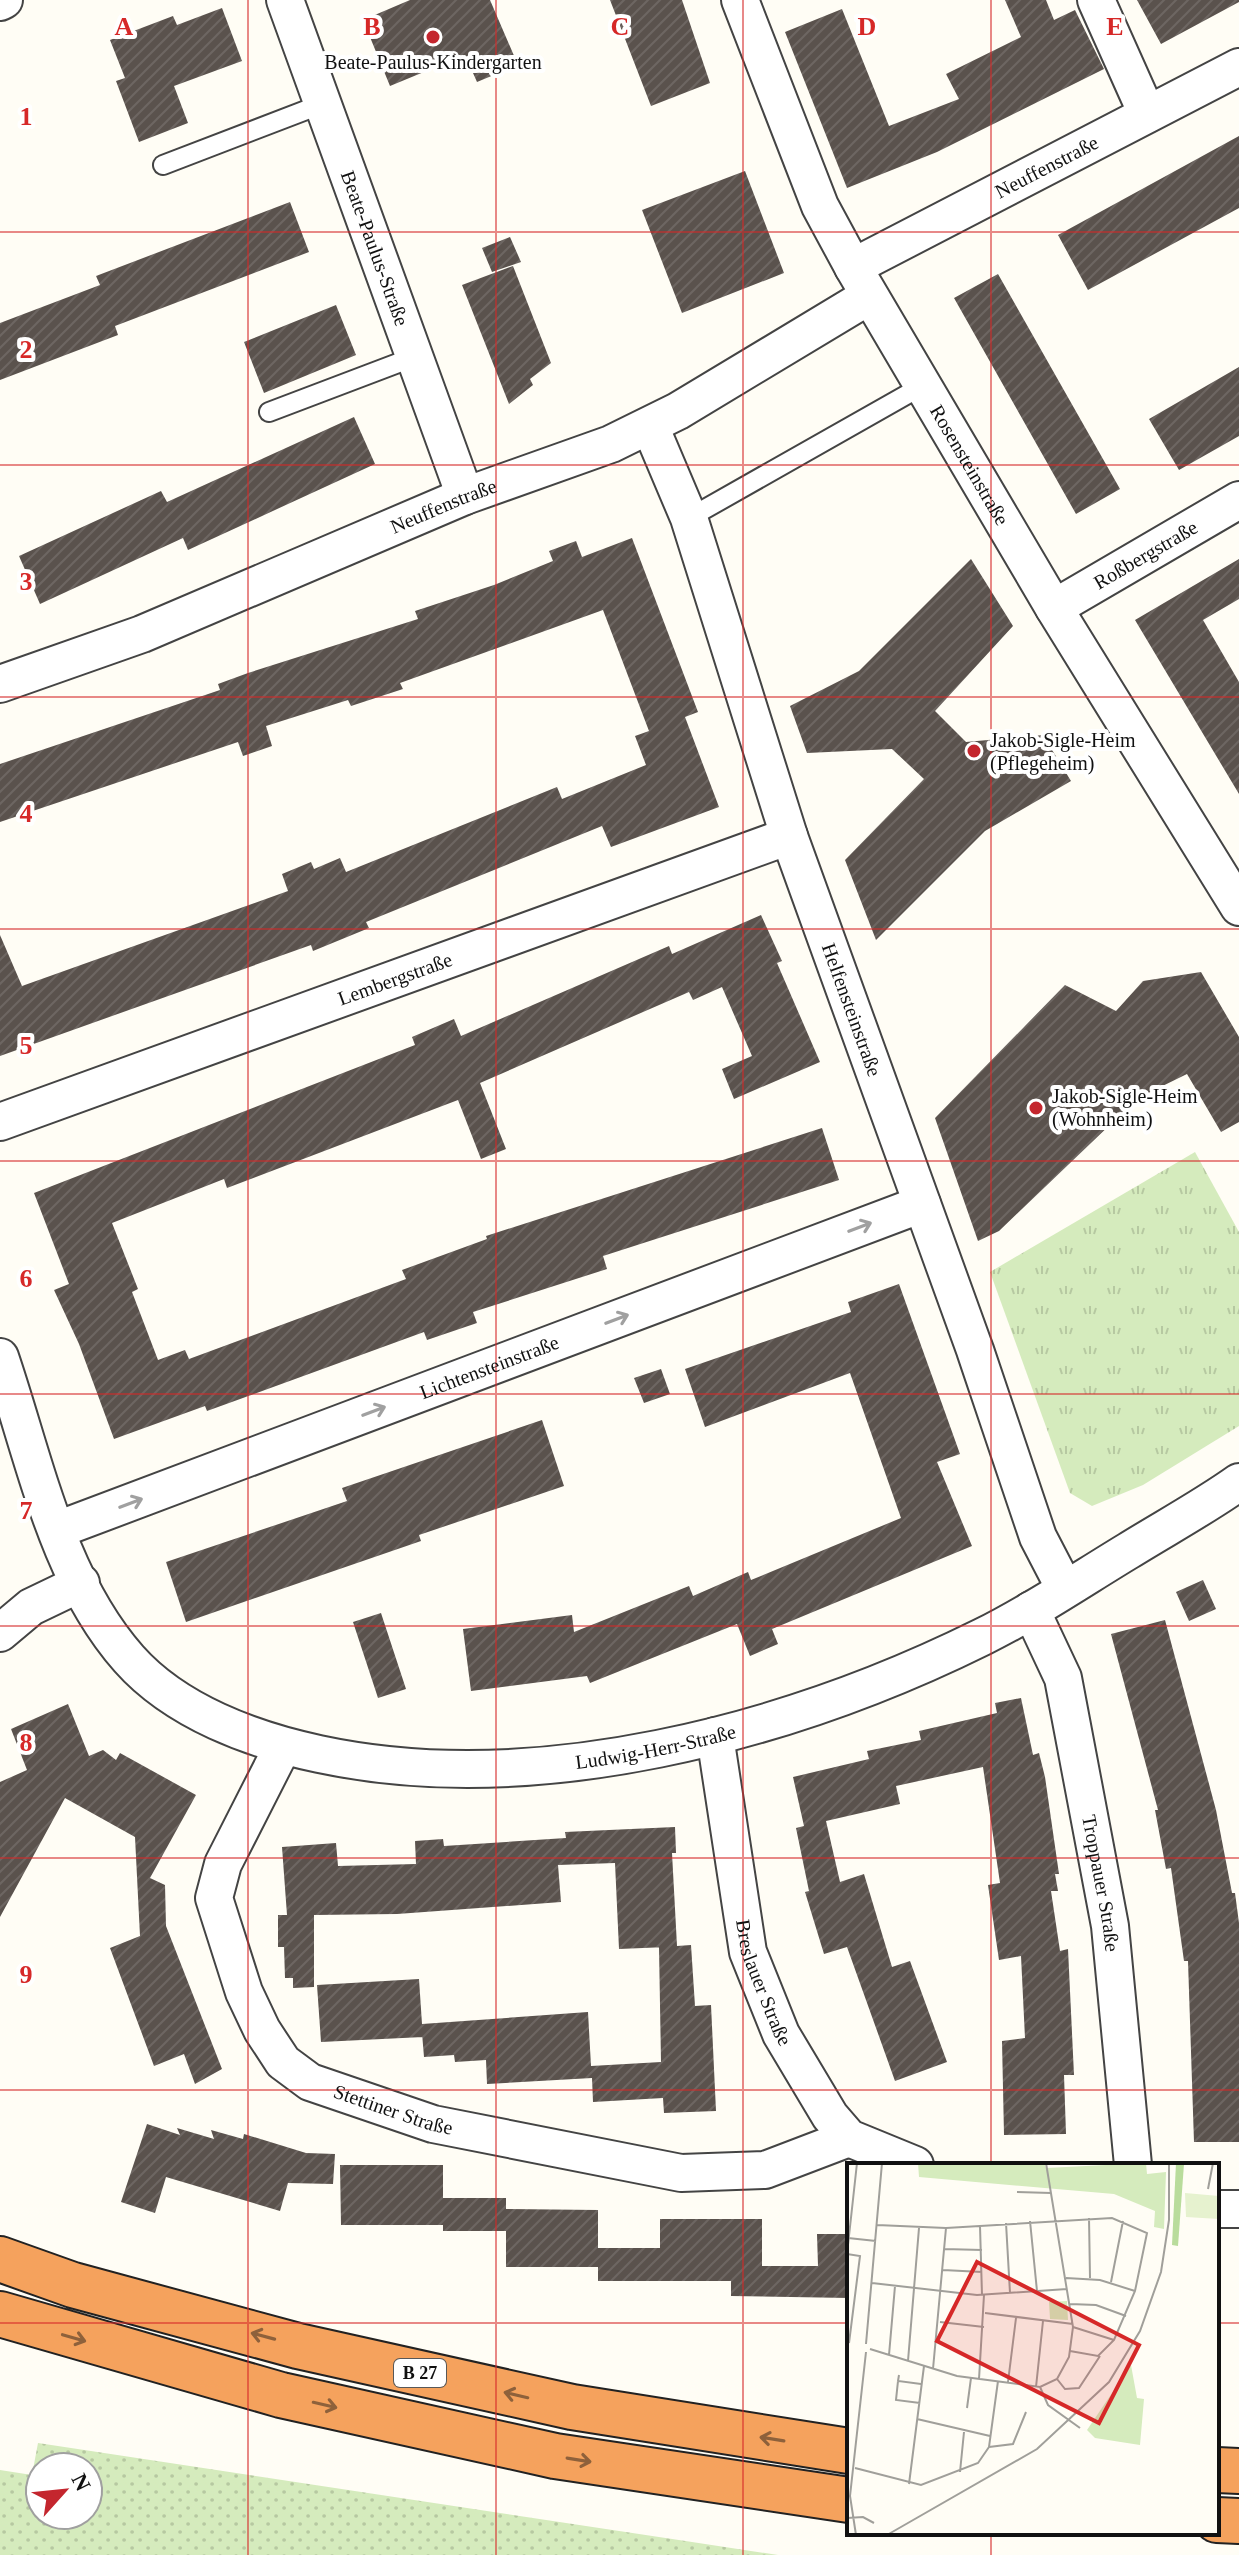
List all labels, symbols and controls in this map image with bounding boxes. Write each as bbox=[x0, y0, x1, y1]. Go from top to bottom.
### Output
text: A bbox=[115, 12, 134, 41]
text: B bbox=[363, 12, 381, 41]
text: C bbox=[611, 12, 629, 41]
text: D bbox=[858, 12, 876, 41]
text: E bbox=[1106, 12, 1124, 41]
marker: Beate-Paulus-Kindergarten bbox=[424, 28, 442, 46]
place label: Beate-Paulus-Kindergarten bbox=[324, 51, 542, 74]
text: 1 bbox=[20, 102, 33, 131]
street label: Neuffenstraße bbox=[991, 131, 1102, 202]
street label: Beate-Paulus-Straße bbox=[337, 168, 413, 329]
text: 2 bbox=[20, 335, 33, 364]
street label: Rosensteinstraße bbox=[926, 401, 1014, 529]
street label: Neuffenstraße bbox=[387, 475, 500, 538]
street label: Roßbergstraße bbox=[1090, 516, 1201, 593]
text: 3 bbox=[20, 567, 33, 596]
place label: Jakob-Sigle-Heim (Pflegeheim) bbox=[990, 729, 1136, 775]
marker: Jakob-Sigle-Heim (Pflegeheim) bbox=[965, 742, 983, 760]
text: 4 bbox=[20, 799, 33, 828]
street label: Helfensteinstraße bbox=[818, 940, 886, 1079]
street label: Lembergstraße bbox=[335, 948, 455, 1010]
text: 5 bbox=[20, 1031, 33, 1060]
place label: Jakob-Sigle-Heim (Wohnheim) bbox=[1052, 1085, 1198, 1131]
marker: Jakob-Sigle-Heim (Wohnheim) bbox=[1027, 1099, 1045, 1117]
one-way arrow bbox=[847, 1219, 872, 1233]
text: 6 bbox=[20, 1264, 33, 1293]
one-way arrow bbox=[604, 1311, 629, 1325]
street label: Lichtensteinstraße bbox=[417, 1331, 562, 1403]
one-way arrow bbox=[361, 1403, 386, 1417]
one-way arrow bbox=[118, 1495, 143, 1509]
text: 7 bbox=[20, 1496, 33, 1525]
street label: Ludwig-Herr-Straße bbox=[574, 1720, 738, 1773]
text: 8 bbox=[20, 1728, 33, 1757]
street label: Troppauer Straße bbox=[1078, 1813, 1123, 1953]
street label: Breslauer Straße bbox=[732, 1918, 796, 2050]
text: 9 bbox=[20, 1960, 33, 1989]
street label: Stettiner Straße bbox=[331, 2080, 455, 2139]
inset map bbox=[847, 2163, 1219, 2535]
one-way arrow bbox=[250, 2328, 276, 2343]
one-way arrow bbox=[61, 2331, 87, 2346]
road number: B 27 bbox=[394, 2359, 446, 2387]
one-way arrow bbox=[503, 2387, 529, 2402]
one-way arrow bbox=[312, 2398, 337, 2413]
one-way arrow bbox=[760, 2431, 785, 2446]
north arrow bbox=[24, 2451, 104, 2531]
one-way arrow bbox=[566, 2453, 591, 2468]
text: N bbox=[67, 2469, 96, 2495]

